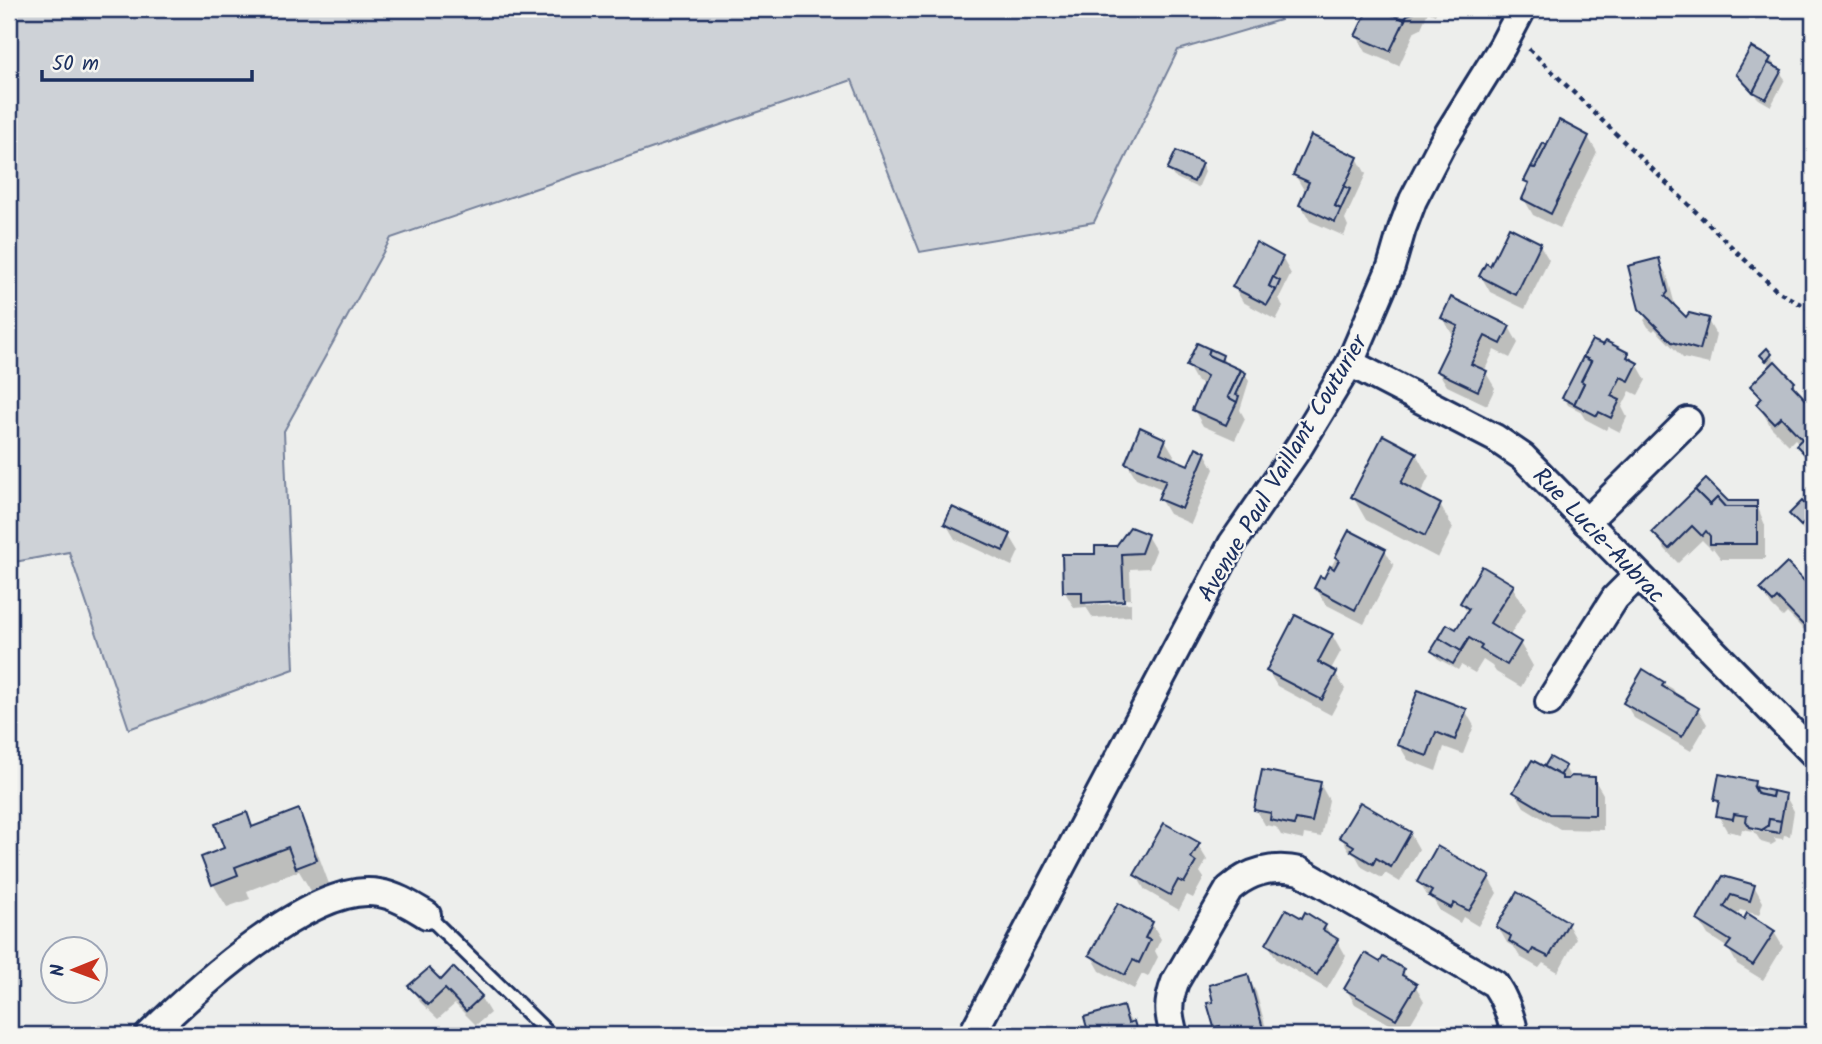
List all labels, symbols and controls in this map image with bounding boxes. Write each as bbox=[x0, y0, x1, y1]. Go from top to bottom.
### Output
scale bar bbox=[42, 38, 252, 82]
text: 50 m bbox=[52, 48, 99, 81]
street label: Avenue Paul Vaillant Couturier bbox=[1188, 326, 1380, 610]
street label: Rue Lucie-Aubrac bbox=[1522, 459, 1674, 613]
north arrow bbox=[38, 936, 108, 1006]
text: N bbox=[44, 964, 74, 977]

